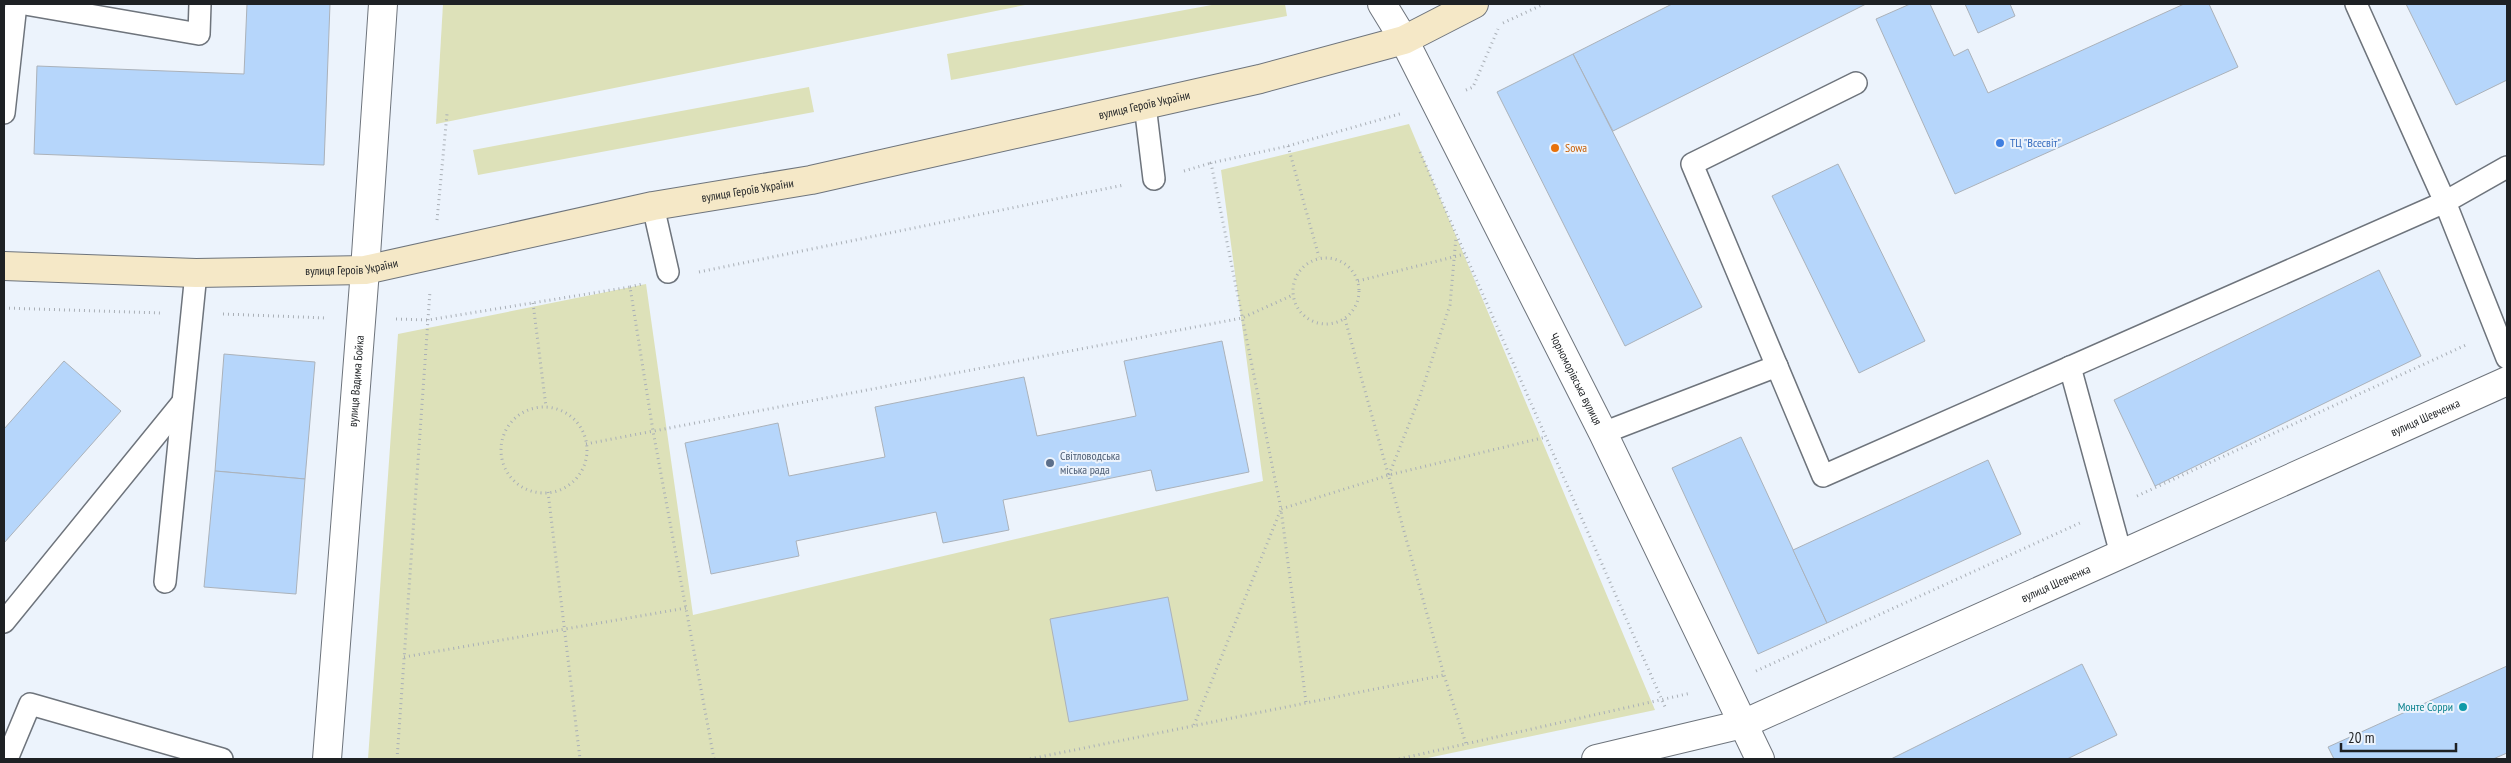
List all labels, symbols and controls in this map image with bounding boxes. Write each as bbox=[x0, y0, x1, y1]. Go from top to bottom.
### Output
street label: вулиця Героїв України bbox=[1097, 87, 1191, 122]
place label: ТЦ "Всесвіт" bbox=[2010, 135, 2061, 150]
marker: ТЦ "Всесвіт" bbox=[1994, 137, 2006, 149]
place label: Sowa bbox=[1565, 140, 1587, 155]
marker: Sowa bbox=[1549, 142, 1561, 154]
street label: вулиця Героїв України bbox=[700, 175, 795, 205]
street label: вулиця Героїв України bbox=[305, 255, 399, 278]
street label: Чорноморівська вулиця bbox=[1547, 330, 1606, 428]
street label: вулиця Вадима Бойка bbox=[345, 335, 367, 427]
street label: вулиця Шевченка bbox=[2388, 395, 2462, 439]
place label: Світловодська міська рада bbox=[1060, 448, 1120, 477]
marker: Світловодська міська рада bbox=[1044, 457, 1056, 469]
street label: вулиця Шевченка bbox=[2019, 561, 2093, 605]
place label: Монте Сорри bbox=[2398, 699, 2453, 714]
marker: Монте Сорри bbox=[2457, 701, 2469, 713]
scale bar bbox=[2341, 720, 2456, 752]
text: 20 m bbox=[2348, 728, 2374, 747]

